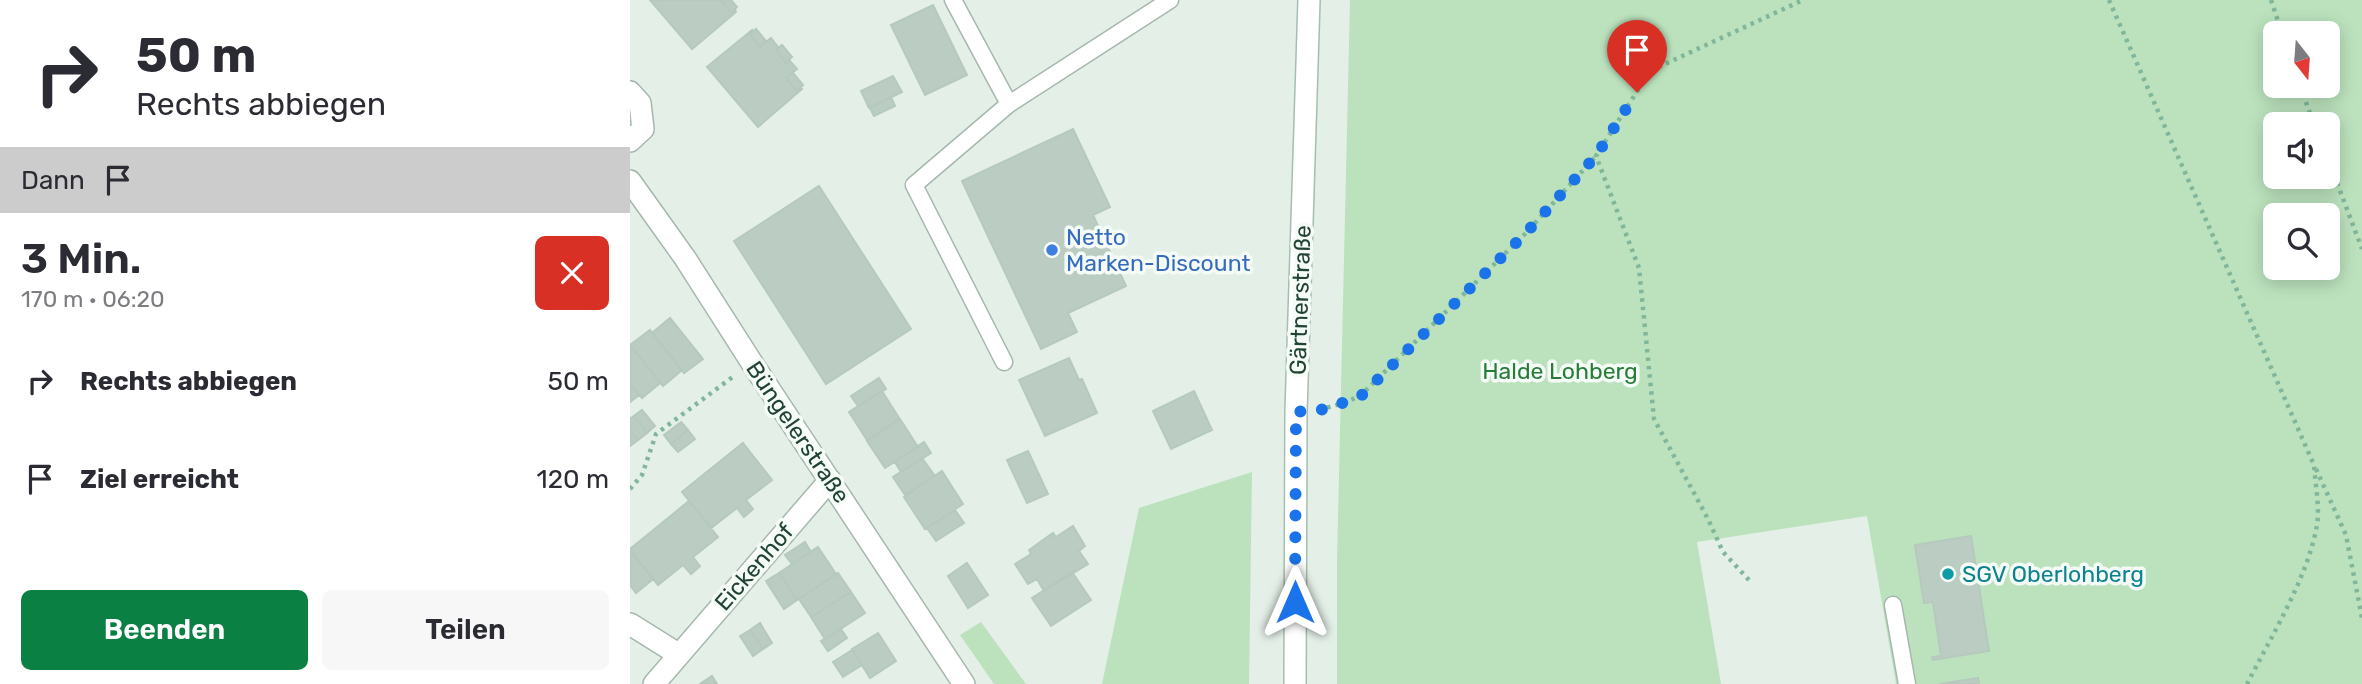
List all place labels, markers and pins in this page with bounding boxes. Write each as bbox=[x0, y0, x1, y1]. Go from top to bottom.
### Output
pin bbox=[1607, 20, 1667, 92]
place label: Netto Marken-Discount bbox=[1066, 223, 1250, 277]
marker: Netto Marken-Discount bbox=[1044, 242, 1060, 258]
place label: SGV Oberlohberg bbox=[1962, 560, 2144, 588]
marker: SGV Oberlohberg bbox=[1940, 566, 1956, 582]

